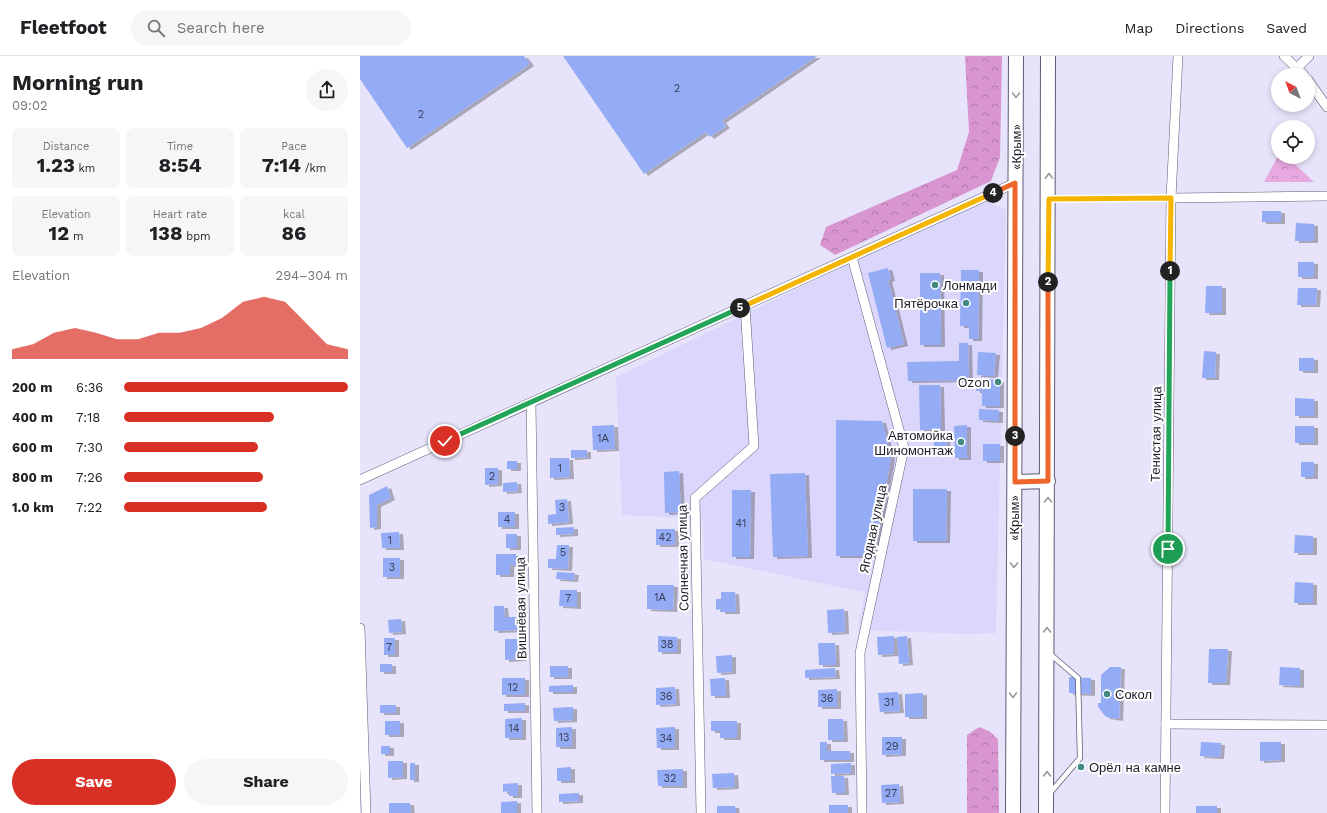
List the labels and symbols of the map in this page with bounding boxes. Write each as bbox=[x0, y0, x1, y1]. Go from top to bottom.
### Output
north arrow bbox=[1271, 68, 1315, 112]
house number: 2 bbox=[674, 82, 680, 95]
one-way arrow bbox=[1012, 92, 1020, 98]
house number: 2 bbox=[418, 108, 424, 121]
street label: «Крым» bbox=[1009, 124, 1024, 170]
one-way arrow bbox=[1045, 173, 1053, 179]
pin: 4 bbox=[983, 183, 1003, 203]
pin: 1 bbox=[1160, 261, 1180, 281]
pin: 2 bbox=[1038, 272, 1058, 292]
place label: Лонмади bbox=[943, 278, 997, 293]
marker: Лонмади bbox=[930, 280, 940, 290]
place label: Пятёрочка bbox=[894, 296, 959, 311]
pin: 5 bbox=[730, 298, 750, 318]
marker: Пятёрочка bbox=[961, 298, 971, 308]
place label: Ozon bbox=[958, 375, 990, 390]
marker: Ozon bbox=[993, 377, 1003, 387]
street label: Тенистая улица bbox=[1148, 385, 1164, 482]
pin bbox=[428, 424, 462, 458]
pin: 3 bbox=[1005, 426, 1025, 446]
place label: Автомойка Шиномонтаж bbox=[874, 428, 954, 458]
house number: 1А bbox=[597, 432, 609, 445]
marker: Автомойка Шиномонтаж bbox=[956, 437, 966, 447]
house number: 1 bbox=[558, 462, 562, 475]
house number: 2 bbox=[489, 470, 495, 483]
street label: Ягодная улица bbox=[856, 483, 890, 575]
street label: «Крым» bbox=[1007, 495, 1022, 541]
one-way arrow bbox=[1044, 497, 1052, 503]
house number: 3 bbox=[559, 501, 565, 514]
street label: Солнечная улица bbox=[675, 504, 691, 611]
house number: 4 bbox=[504, 513, 511, 526]
house number: 41 bbox=[736, 517, 746, 530]
house number: 42 bbox=[658, 531, 672, 544]
pin bbox=[1151, 532, 1185, 566]
house number: 1 bbox=[388, 534, 392, 547]
house number: 5 bbox=[560, 546, 566, 559]
street label: Вишнёвая улица bbox=[513, 556, 529, 659]
house number: 3 bbox=[389, 561, 395, 574]
one-way arrow bbox=[1010, 562, 1018, 568]
house number: 1А bbox=[654, 591, 666, 604]
house number: 7 bbox=[565, 592, 571, 605]
one-way arrow bbox=[1043, 627, 1051, 633]
house number: 38 bbox=[660, 638, 674, 651]
house number: 7 bbox=[386, 641, 392, 654]
house number: 12 bbox=[508, 681, 518, 694]
place label: Сокол bbox=[1115, 687, 1152, 702]
marker: Сокол bbox=[1102, 689, 1112, 699]
house number: 36 bbox=[659, 690, 673, 703]
house number: 36 bbox=[820, 692, 834, 705]
one-way arrow bbox=[1009, 692, 1017, 698]
house number: 31 bbox=[884, 696, 894, 709]
house number: 14 bbox=[508, 722, 520, 735]
house number: 13 bbox=[559, 731, 569, 744]
house number: 34 bbox=[659, 732, 673, 745]
house number: 29 bbox=[885, 740, 899, 753]
place label: Орёл на камне bbox=[1089, 760, 1181, 775]
marker: Орёл на камне bbox=[1076, 762, 1086, 772]
one-way arrow bbox=[1043, 771, 1051, 777]
house number: 32 bbox=[664, 772, 676, 785]
house number: 27 bbox=[885, 787, 897, 800]

